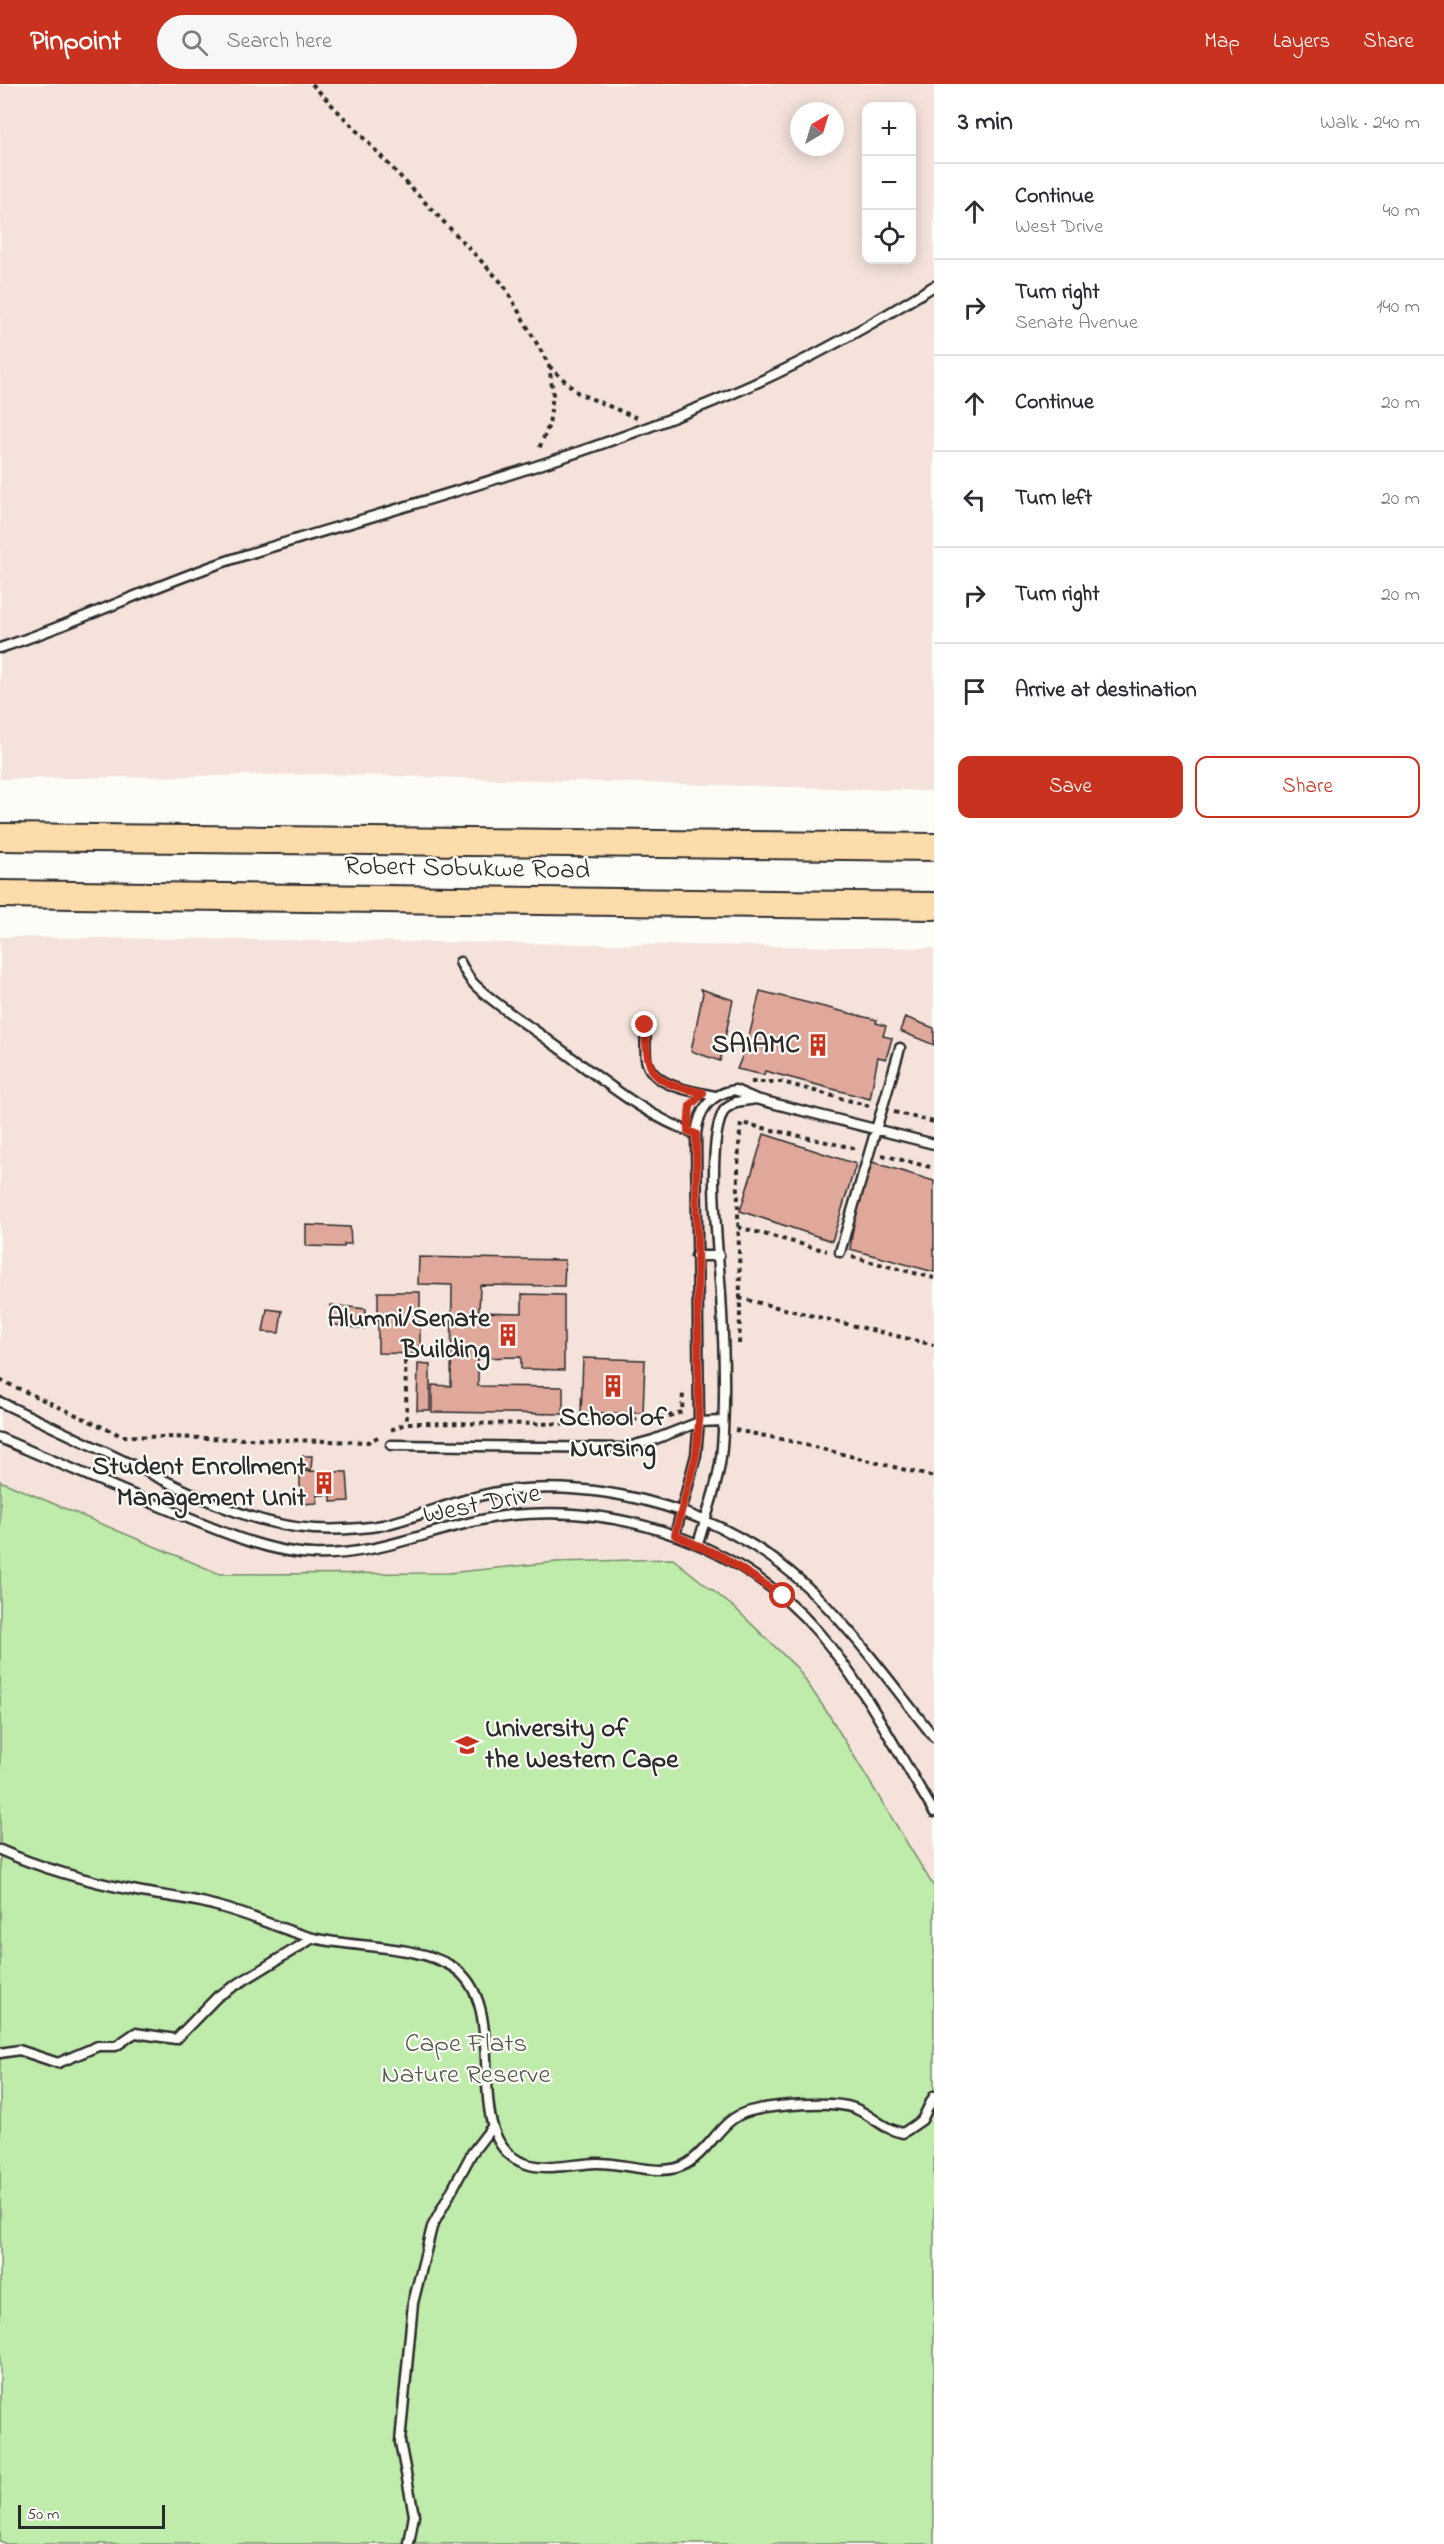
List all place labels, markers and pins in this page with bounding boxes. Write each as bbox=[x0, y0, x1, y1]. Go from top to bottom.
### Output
place label: SAIAMC bbox=[712, 1026, 800, 1065]
building icon: SAIAMC bbox=[805, 1032, 831, 1058]
place label: Alumni/Senate Building bbox=[327, 1300, 491, 1371]
building icon: Alumni/Senate Building bbox=[495, 1322, 521, 1348]
building icon: School of Nursing bbox=[600, 1373, 626, 1399]
place label: School of Nursing bbox=[559, 1399, 667, 1470]
place label: Student Enrollment Management Unit bbox=[92, 1448, 307, 1519]
building icon: Student Enrollment Management Unit bbox=[311, 1470, 337, 1496]
place label: University of the Western Cape bbox=[484, 1710, 679, 1780]
school or university icon: University of the Western Cape bbox=[454, 1732, 480, 1758]

